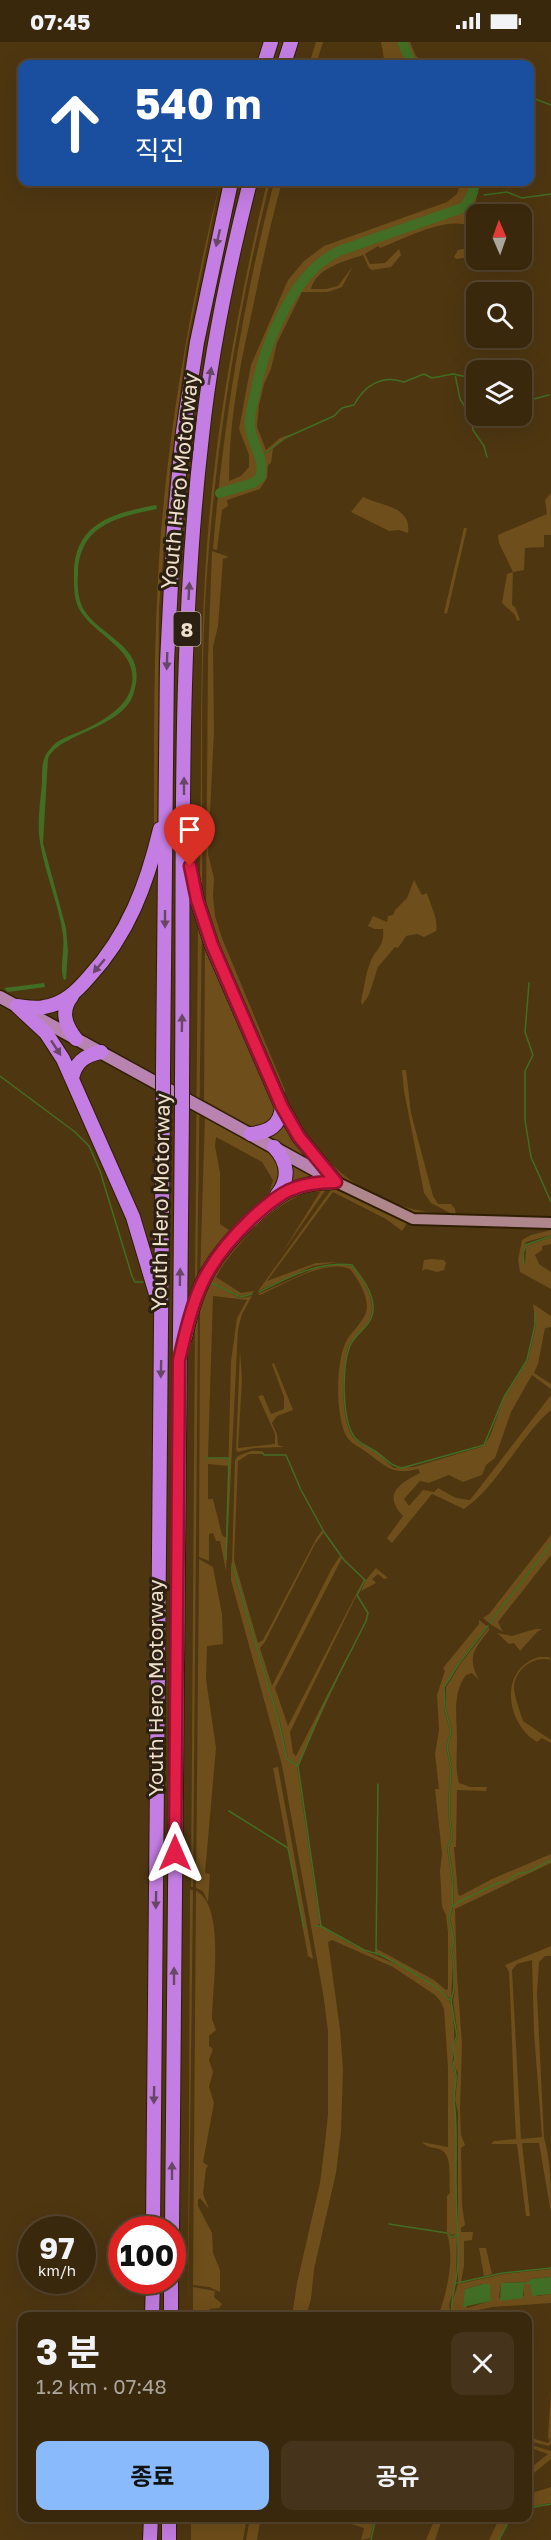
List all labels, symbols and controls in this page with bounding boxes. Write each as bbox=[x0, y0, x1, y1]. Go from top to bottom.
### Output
text: 07:45 bbox=[30, 8, 91, 35]
text: 540 m bbox=[135, 78, 261, 128]
icon: ahead bbox=[36, 84, 114, 162]
text: 직진 bbox=[135, 134, 185, 166]
north arrow bbox=[466, 204, 532, 270]
map controls bbox=[466, 204, 532, 426]
one-way arrow bbox=[213, 229, 222, 248]
button: search bbox=[466, 282, 532, 348]
button: layers bbox=[466, 360, 532, 426]
one-way arrow bbox=[206, 366, 215, 385]
street label: Youth Hero Motorway bbox=[155, 371, 203, 591]
one-way arrow bbox=[184, 581, 193, 600]
road number: 8 bbox=[174, 612, 201, 646]
one-way arrow bbox=[163, 651, 172, 670]
one-way arrow bbox=[179, 776, 189, 795]
pin bbox=[164, 804, 215, 866]
icon: arrive bbox=[173, 813, 206, 846]
one-way arrow bbox=[160, 909, 170, 928]
one-way arrow bbox=[92, 958, 105, 974]
one-way arrow bbox=[177, 1013, 187, 1032]
one-way arrow bbox=[50, 1040, 62, 1056]
street label: Youth Hero Motorway bbox=[145, 1093, 175, 1311]
one-way arrow bbox=[175, 1267, 185, 1286]
one-way arrow bbox=[156, 1359, 166, 1378]
street label: Youth Hero Motorway bbox=[142, 1579, 168, 1797]
position arrow bbox=[143, 1821, 207, 1885]
one-way arrow bbox=[151, 1890, 161, 1909]
one-way arrow bbox=[169, 1966, 179, 1985]
one-way arrow bbox=[149, 2085, 159, 2104]
one-way arrow bbox=[167, 2161, 177, 2180]
speed limit sign: 100 bbox=[108, 2216, 186, 2294]
text: 97 bbox=[39, 2230, 75, 2266]
text: km/h bbox=[38, 2261, 76, 2279]
text: 3 분 bbox=[36, 2330, 100, 2373]
button: close bbox=[451, 2332, 514, 2395]
text: 1.2 km · 07:48 bbox=[36, 2374, 167, 2398]
button: 종료 bbox=[36, 2441, 269, 2510]
button: 공유 bbox=[281, 2441, 514, 2510]

